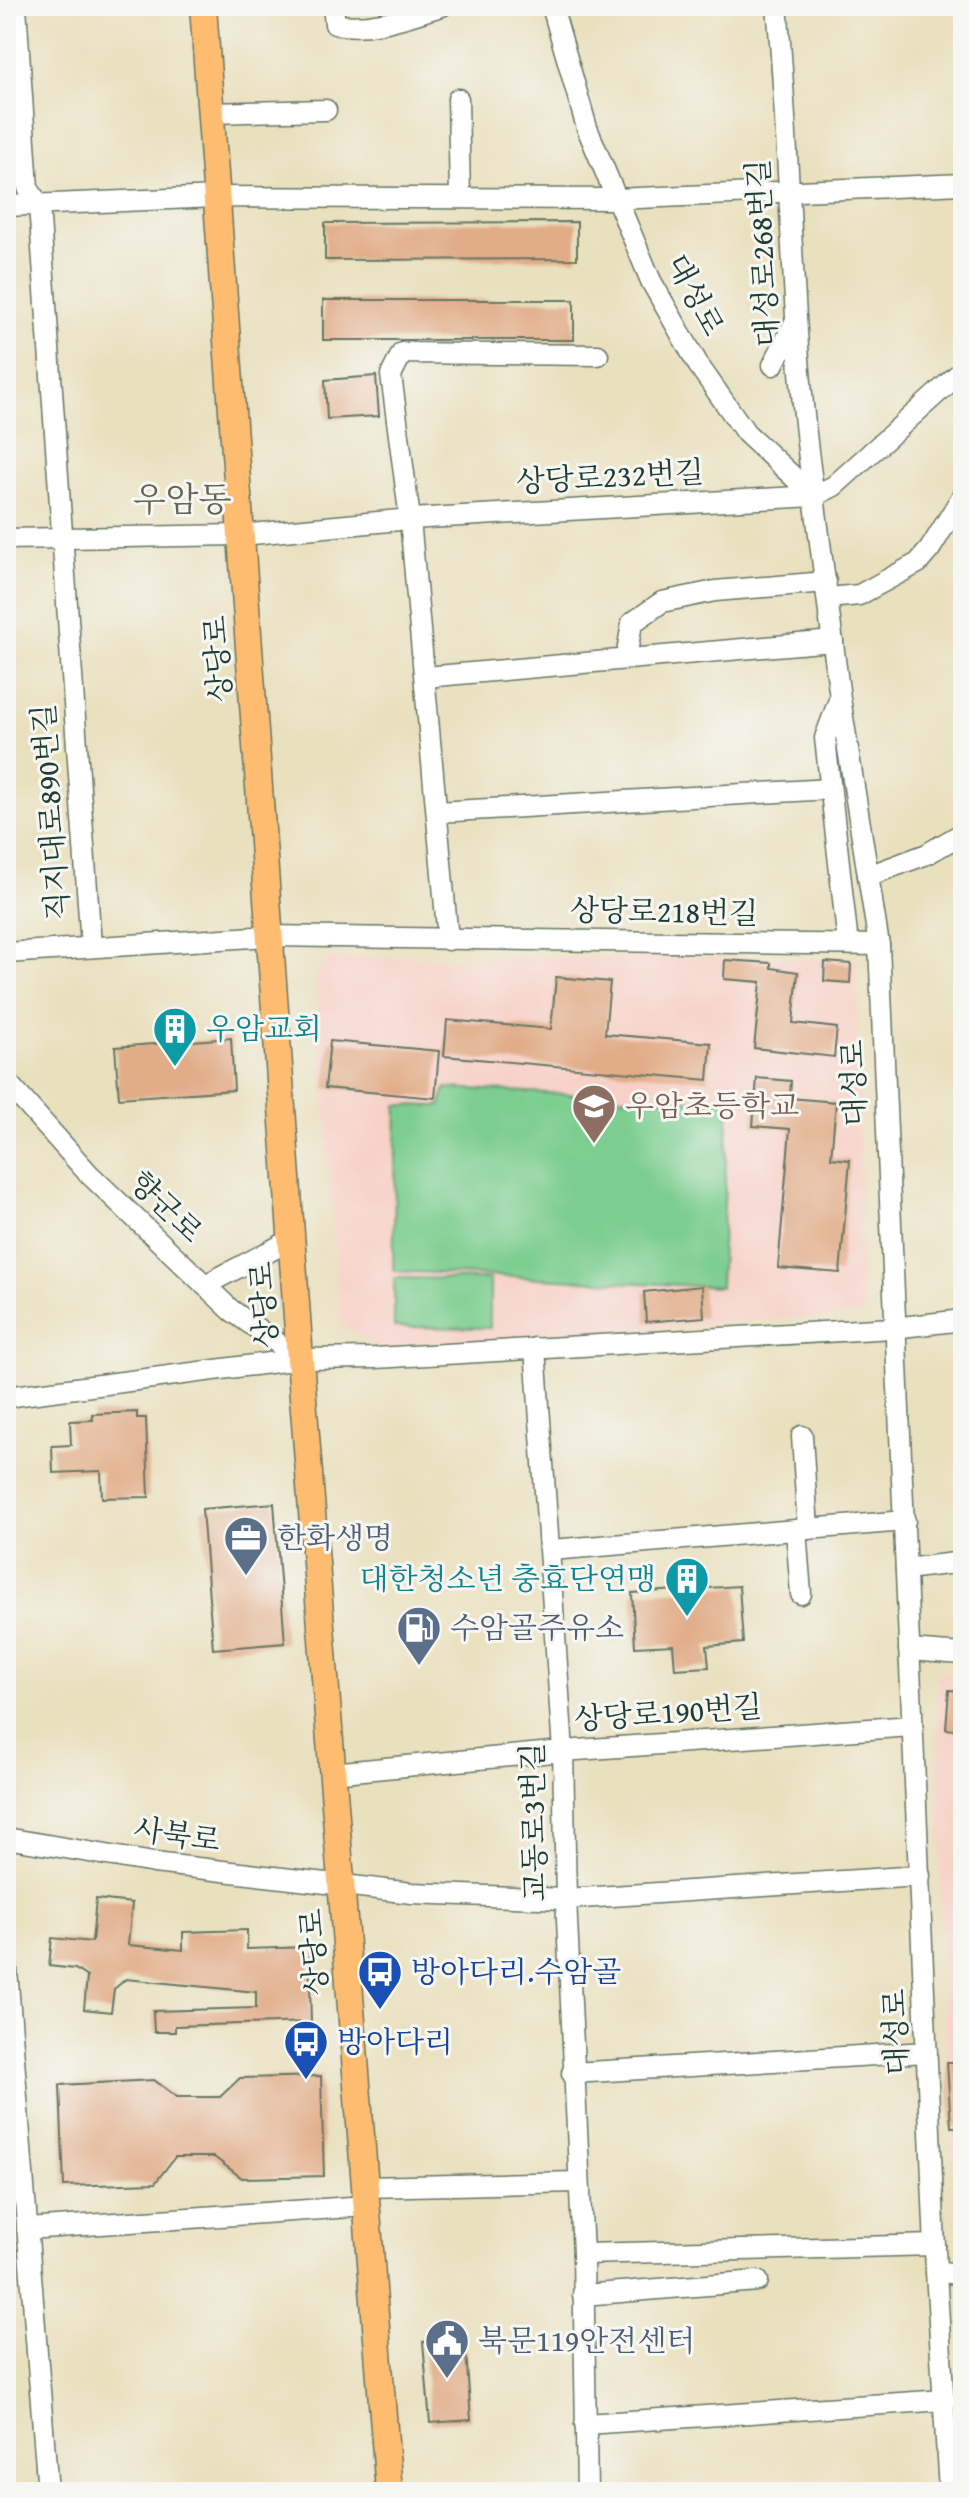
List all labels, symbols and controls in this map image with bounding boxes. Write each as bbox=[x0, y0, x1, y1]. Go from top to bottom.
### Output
street label: 대성로268번길 bbox=[735, 158, 789, 348]
street label: 대성로 bbox=[656, 246, 736, 343]
street label: 상당로232번길 bbox=[515, 449, 705, 503]
district label: 우암동 bbox=[133, 474, 231, 523]
street label: 상당로 bbox=[192, 614, 242, 704]
street label: 직지대로890번길 bbox=[20, 702, 80, 922]
street label: 상당로218번길 bbox=[570, 887, 759, 935]
building icon: 우암교회 bbox=[151, 1005, 199, 1068]
place label: 우암교회 bbox=[206, 1006, 322, 1050]
street label: 대성로 bbox=[829, 1039, 877, 1127]
school or university icon: 우암초등학교 bbox=[570, 1082, 618, 1145]
place label: 우암초등학교 bbox=[625, 1083, 799, 1127]
street label: 향군로 bbox=[120, 1160, 213, 1252]
street label: 상당로 bbox=[238, 1260, 288, 1350]
office icon: 한화생명 bbox=[222, 1514, 270, 1577]
place label: 한화생명 bbox=[277, 1515, 393, 1559]
building icon: 대한청소년 충효단연맹 bbox=[663, 1555, 711, 1618]
place label: 대한청소년 충효단연맹 bbox=[360, 1556, 656, 1600]
fuel station icon: 수암골주유소 bbox=[395, 1604, 443, 1667]
place label: 수암골주유소 bbox=[450, 1605, 624, 1649]
street label: 상당로190번길 bbox=[573, 1683, 763, 1741]
street label: 교동로3번길 bbox=[510, 1742, 556, 1902]
street label: 사북로 bbox=[131, 1806, 223, 1862]
street label: 상당로 bbox=[288, 1907, 338, 1997]
bus stop icon: 방아다리.수암골 bbox=[356, 1948, 404, 2011]
place label: 방아다리.수암골 bbox=[411, 1949, 621, 1993]
street label: 대성로 bbox=[871, 1988, 919, 2076]
bus stop icon: 방아다리 bbox=[282, 2018, 330, 2081]
place label: 방아다리 bbox=[337, 2019, 453, 2063]
public building icon: 북문119안전센터 bbox=[423, 2317, 471, 2380]
place label: 북문119안전센터 bbox=[478, 2318, 695, 2362]

